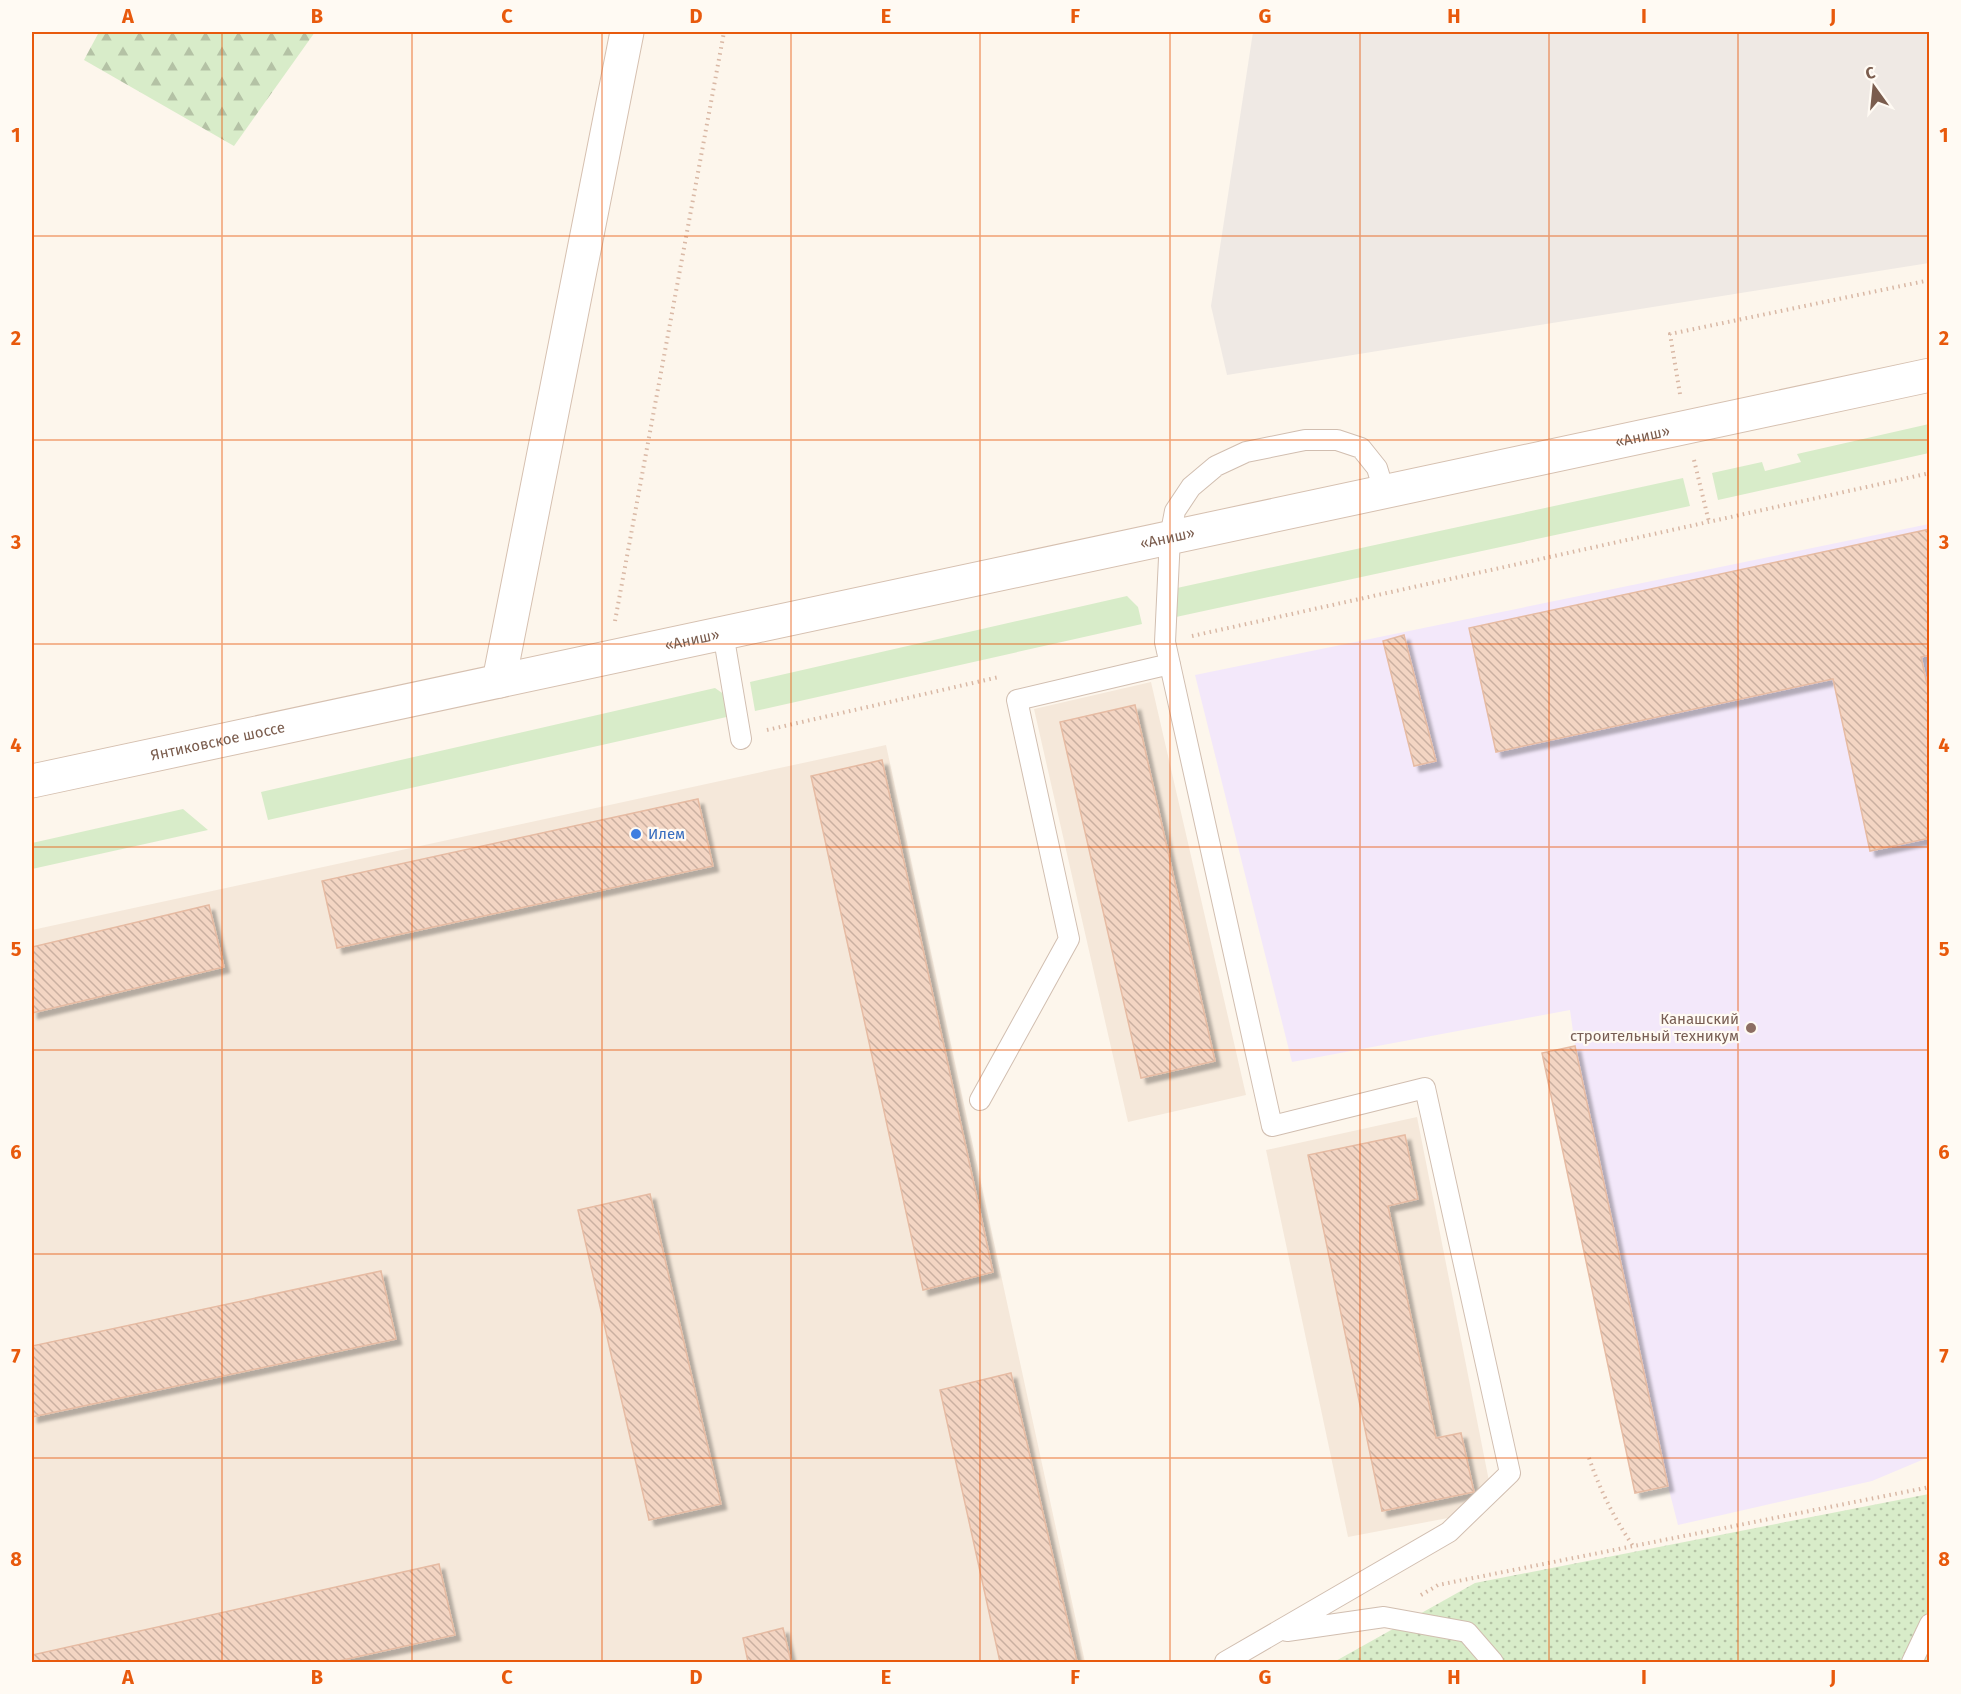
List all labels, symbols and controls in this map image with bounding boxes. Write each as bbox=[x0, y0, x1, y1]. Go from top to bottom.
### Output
text: A bbox=[121, 4, 135, 28]
text: B bbox=[311, 4, 323, 28]
text: C bbox=[501, 4, 513, 28]
text: D bbox=[689, 4, 703, 28]
text: E bbox=[881, 4, 891, 28]
text: F bbox=[1070, 4, 1080, 28]
text: G bbox=[1259, 4, 1271, 28]
text: H bbox=[1447, 4, 1461, 28]
text: I bbox=[1641, 4, 1647, 28]
text: J bbox=[1829, 4, 1836, 28]
north arrow bbox=[1844, 57, 1904, 117]
text: С bbox=[1863, 62, 1878, 83]
text: 1 bbox=[11, 123, 21, 147]
text: 1 bbox=[1939, 123, 1949, 147]
text: 2 bbox=[11, 326, 21, 350]
text: 2 bbox=[1939, 326, 1949, 350]
street label: «Аниш» bbox=[1613, 422, 1672, 451]
street label: «Аниш» bbox=[1138, 524, 1196, 553]
text: 3 bbox=[10, 530, 21, 554]
text: 3 bbox=[1938, 530, 1949, 554]
street label: «Аниш» bbox=[663, 625, 721, 654]
street label: Янтиковское шоссе bbox=[149, 718, 287, 764]
text: 4 bbox=[10, 733, 22, 757]
text: 4 bbox=[1938, 733, 1950, 757]
place label: Илем bbox=[648, 825, 685, 843]
marker: Илем bbox=[629, 827, 643, 841]
text: 5 bbox=[11, 937, 22, 961]
text: 5 bbox=[1939, 937, 1950, 961]
place label: Канашский строительный техникум bbox=[1570, 1010, 1739, 1045]
marker: Канашский строительный техникум bbox=[1744, 1021, 1758, 1035]
text: 6 bbox=[10, 1140, 22, 1164]
text: 6 bbox=[1938, 1140, 1950, 1164]
text: 7 bbox=[11, 1344, 21, 1368]
text: 7 bbox=[1939, 1344, 1949, 1368]
text: 8 bbox=[10, 1547, 22, 1571]
text: 8 bbox=[1938, 1547, 1950, 1571]
text: A bbox=[121, 1665, 135, 1689]
text: B bbox=[311, 1665, 323, 1689]
text: C bbox=[501, 1665, 513, 1689]
text: D bbox=[689, 1665, 703, 1689]
text: E bbox=[881, 1665, 891, 1689]
text: F bbox=[1070, 1665, 1080, 1689]
text: G bbox=[1259, 1665, 1271, 1689]
text: H bbox=[1447, 1665, 1461, 1689]
text: I bbox=[1641, 1665, 1647, 1689]
text: J bbox=[1829, 1665, 1836, 1689]

